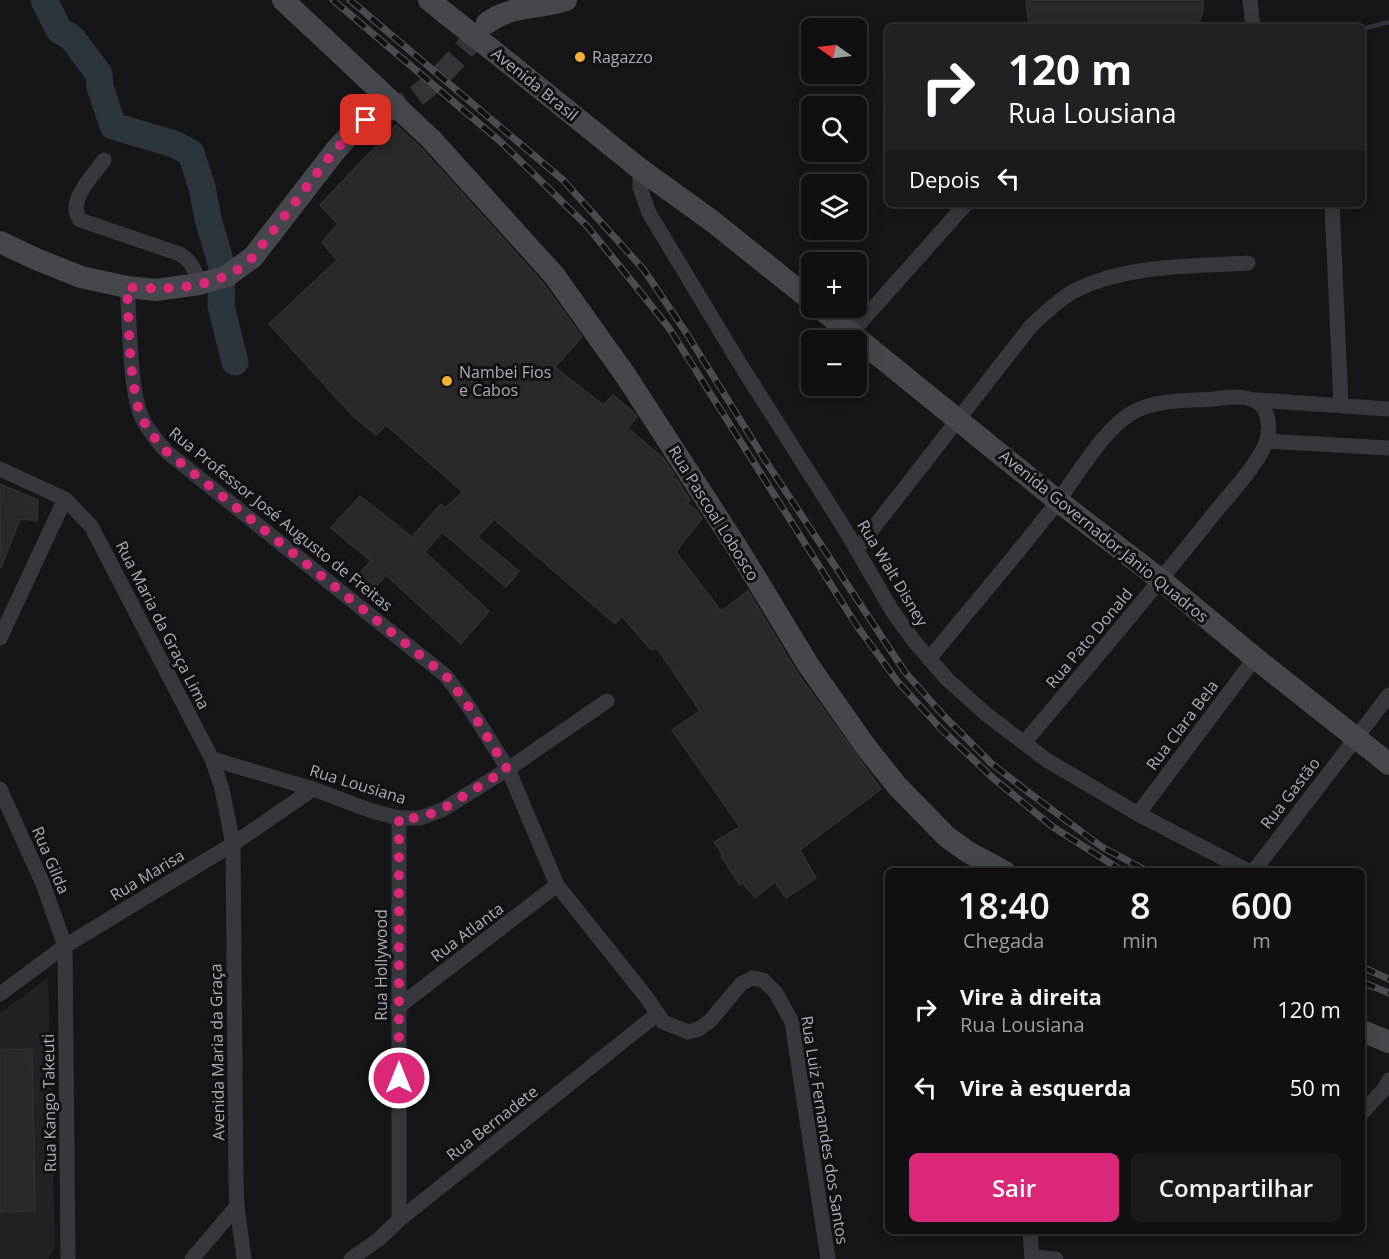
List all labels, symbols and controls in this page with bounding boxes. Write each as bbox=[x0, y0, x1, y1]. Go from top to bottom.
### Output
north arrow bbox=[801, 18, 867, 84]
map controls bbox=[801, 18, 867, 396]
text: 120 m bbox=[1008, 40, 1132, 97]
street label: Avenida Brasil bbox=[487, 42, 583, 126]
place label: Ragazzo bbox=[592, 46, 653, 68]
icon: right bbox=[909, 48, 987, 126]
marker: Ragazzo bbox=[573, 50, 587, 64]
pin bbox=[340, 94, 391, 145]
text: Rua Lousiana bbox=[1008, 94, 1176, 131]
button: search bbox=[801, 96, 867, 162]
icon: arrive bbox=[349, 103, 382, 136]
icon: left bbox=[992, 162, 1025, 195]
text: Depois bbox=[909, 164, 980, 194]
button: layers bbox=[801, 174, 867, 240]
button: + bbox=[801, 252, 867, 318]
button: − bbox=[801, 330, 867, 396]
place label: Nambei Fios e Cabos bbox=[459, 361, 551, 401]
marker: Nambei Fios e Cabos bbox=[440, 374, 454, 388]
street label: Rua Professor José Augusto de Freitas bbox=[165, 422, 397, 616]
street label: Rua Pascoal Lobosco bbox=[663, 441, 765, 585]
street label: Avenida Governador Jânio Quadros bbox=[995, 445, 1213, 627]
street label: Rua Walt Disney bbox=[853, 516, 934, 631]
street label: Rua Maria da Graça Lima bbox=[111, 537, 215, 713]
street label: Rua Pato Donald bbox=[1041, 583, 1137, 693]
street label: Rua Clara Bela bbox=[1141, 675, 1223, 775]
street label: Rua Gastão bbox=[1255, 753, 1325, 833]
street label: Rua Lousiana bbox=[307, 759, 409, 809]
street label: Rua Gilda bbox=[27, 823, 75, 897]
street label: Rua Marisa bbox=[106, 844, 188, 906]
text: 18:40 bbox=[958, 881, 1050, 930]
text: 8 bbox=[1130, 881, 1151, 930]
text: 600 bbox=[1231, 881, 1292, 930]
street label: Rua Atlanta bbox=[426, 897, 508, 967]
street label: Rua Hollywood bbox=[370, 909, 392, 1021]
text: Chegada bbox=[963, 927, 1044, 954]
text: min bbox=[1122, 927, 1158, 954]
text: m bbox=[1252, 927, 1271, 954]
street label: Avenida Maria da Graça bbox=[204, 963, 230, 1141]
text: Vire à direita bbox=[960, 981, 1102, 1011]
icon: right bbox=[909, 993, 942, 1026]
text: 120 m bbox=[1277, 994, 1341, 1024]
text: Rua Lousiana bbox=[960, 1011, 1085, 1038]
street label: Rua Luiz Fernandes dos Santos bbox=[796, 1014, 854, 1246]
street label: Rua Kango Takeuti bbox=[37, 1034, 61, 1172]
position arrow bbox=[367, 1046, 431, 1110]
icon: left bbox=[909, 1071, 942, 1104]
text: Vire à esquerda bbox=[960, 1072, 1131, 1102]
text: 50 m bbox=[1290, 1072, 1341, 1102]
street label: Rua Bernadete bbox=[442, 1080, 542, 1166]
button: Sair bbox=[909, 1153, 1119, 1222]
button: Compartilhar bbox=[1131, 1153, 1341, 1222]

